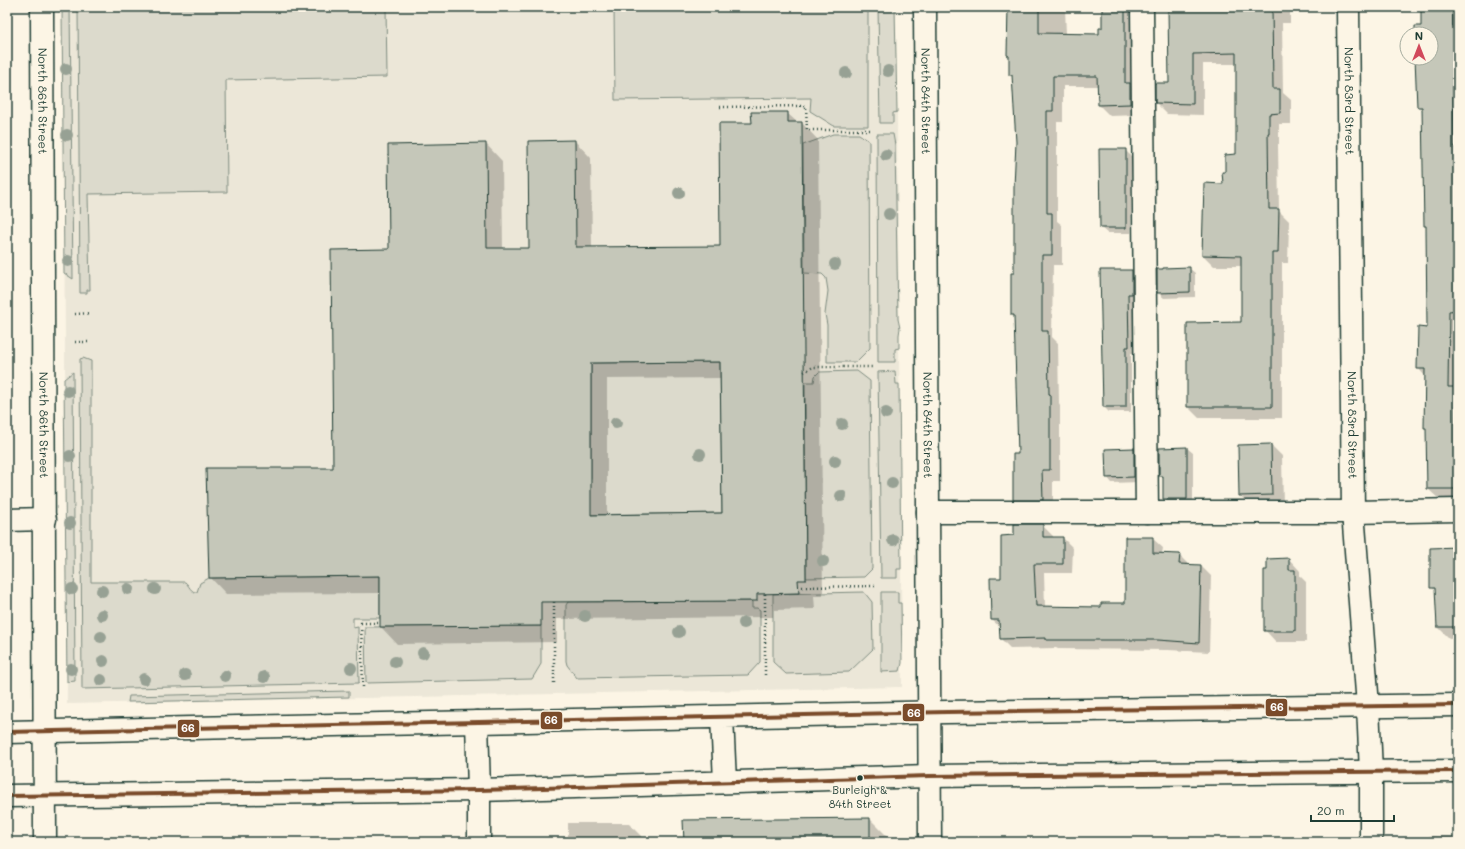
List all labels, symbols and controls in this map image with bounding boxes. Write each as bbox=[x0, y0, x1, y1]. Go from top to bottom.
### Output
north arrow bbox=[1399, 26, 1439, 66]
text: N bbox=[1415, 28, 1423, 43]
street label: North 83rd Street bbox=[1341, 47, 1358, 155]
street label: North 86th Street bbox=[35, 48, 52, 154]
street label: North 84th Street bbox=[918, 48, 935, 154]
street label: North 83rd Street bbox=[1345, 371, 1362, 479]
street label: North 86th Street bbox=[36, 372, 53, 478]
street label: North 84th Street bbox=[920, 372, 937, 478]
line badge: 66 bbox=[1265, 698, 1288, 717]
text: 66 bbox=[1270, 699, 1284, 714]
line badge: 66 bbox=[902, 703, 925, 722]
text: 66 bbox=[907, 705, 921, 720]
line badge: 66 bbox=[540, 711, 563, 730]
text: 66 bbox=[544, 712, 558, 727]
line badge: 66 bbox=[177, 719, 200, 738]
text: 66 bbox=[181, 720, 195, 735]
marker: Burleigh & 84th Street bbox=[855, 773, 865, 783]
place label: Burleigh & 84th Street bbox=[829, 782, 891, 811]
scale bar bbox=[1311, 797, 1394, 823]
text: 20 m bbox=[1317, 802, 1345, 818]

